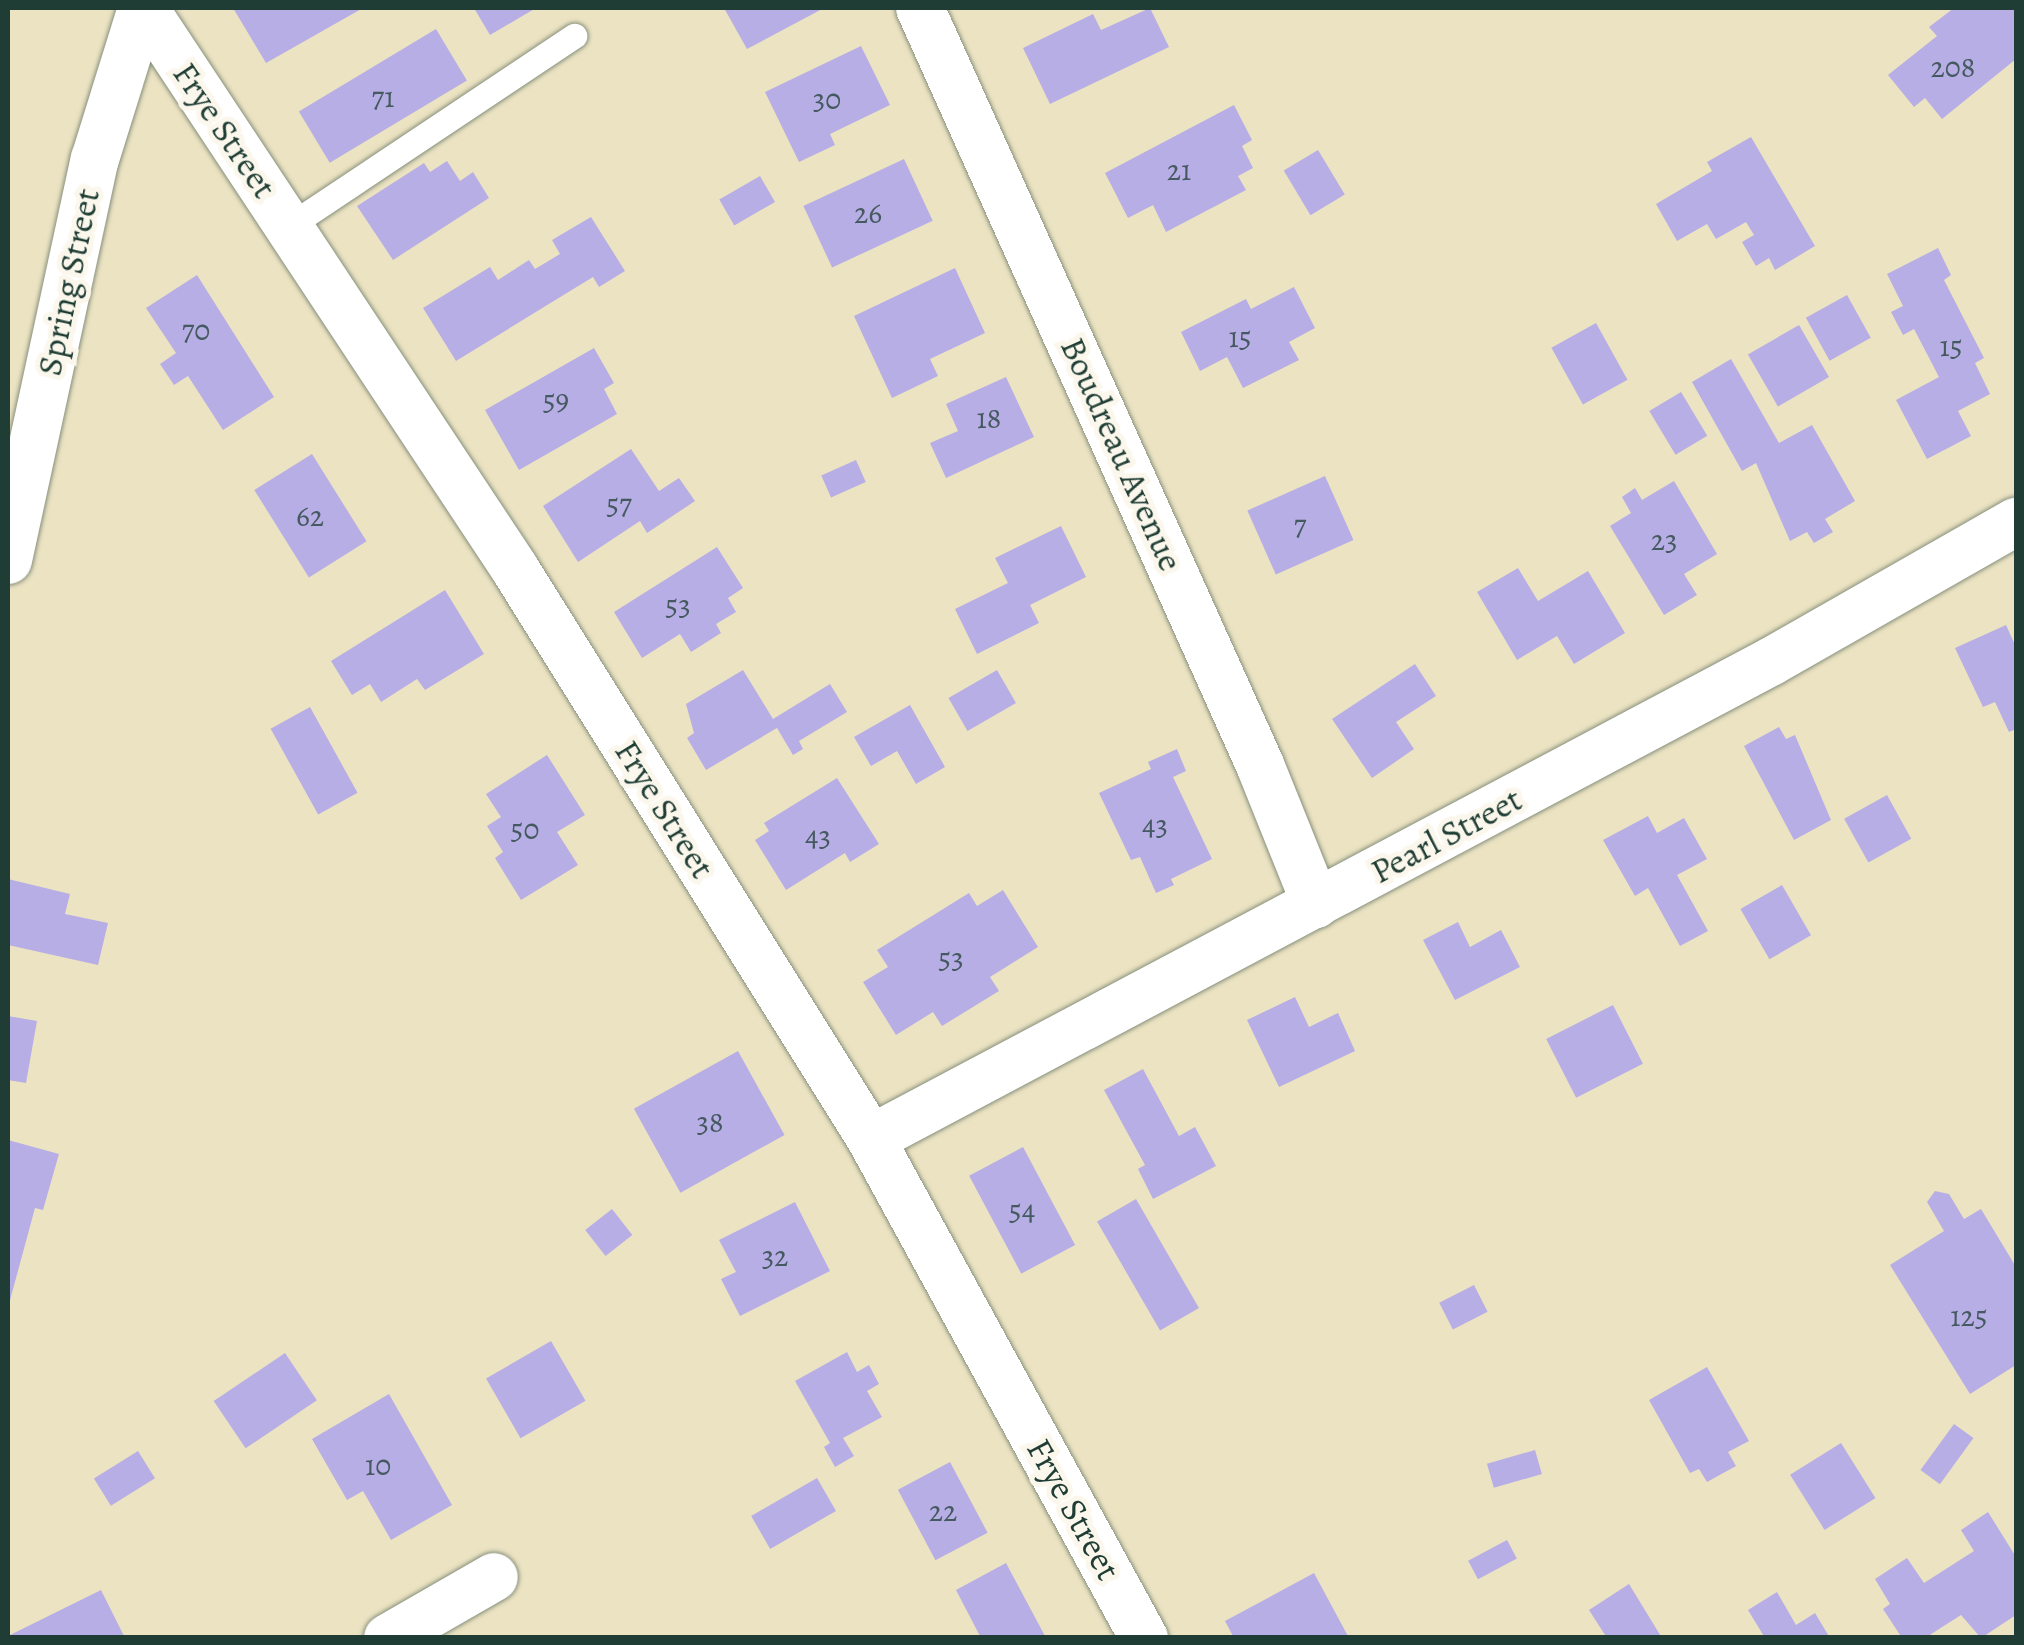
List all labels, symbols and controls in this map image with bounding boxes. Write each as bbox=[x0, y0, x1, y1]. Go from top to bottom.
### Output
house number: 208 bbox=[1931, 49, 1975, 85]
street label: Frye Street bbox=[164, 54, 286, 206]
house number: 71 bbox=[372, 79, 394, 115]
house number: 30 bbox=[813, 81, 841, 117]
house number: 21 bbox=[1167, 152, 1191, 188]
street label: Spring Street bbox=[28, 185, 108, 379]
house number: 26 bbox=[854, 195, 882, 231]
house number: 70 bbox=[182, 312, 210, 348]
house number: 15 bbox=[1228, 319, 1252, 355]
house number: 15 bbox=[1939, 328, 1963, 364]
street label: Boudreau Avenue bbox=[1052, 331, 1192, 577]
house number: 59 bbox=[543, 382, 569, 418]
house number: 18 bbox=[977, 400, 1001, 436]
house number: 57 bbox=[606, 486, 632, 522]
house number: 62 bbox=[296, 498, 324, 534]
house number: 7 bbox=[1294, 507, 1306, 543]
house number: 23 bbox=[1651, 522, 1677, 558]
house number: 53 bbox=[665, 587, 691, 623]
street label: Frye Street bbox=[606, 732, 724, 886]
street label: Pearl Street bbox=[1363, 778, 1529, 892]
house number: 43 bbox=[1142, 807, 1168, 843]
house number: 50 bbox=[511, 811, 539, 847]
house number: 43 bbox=[805, 818, 831, 854]
house number: 53 bbox=[938, 940, 964, 976]
house number: 38 bbox=[696, 1104, 724, 1140]
house number: 54 bbox=[1009, 1192, 1035, 1228]
house number: 32 bbox=[762, 1238, 788, 1274]
house number: 125 bbox=[1950, 1298, 1988, 1334]
street label: Frye Street bbox=[1018, 1431, 1130, 1587]
house number: 10 bbox=[365, 1447, 391, 1483]
house number: 22 bbox=[929, 1493, 957, 1529]

